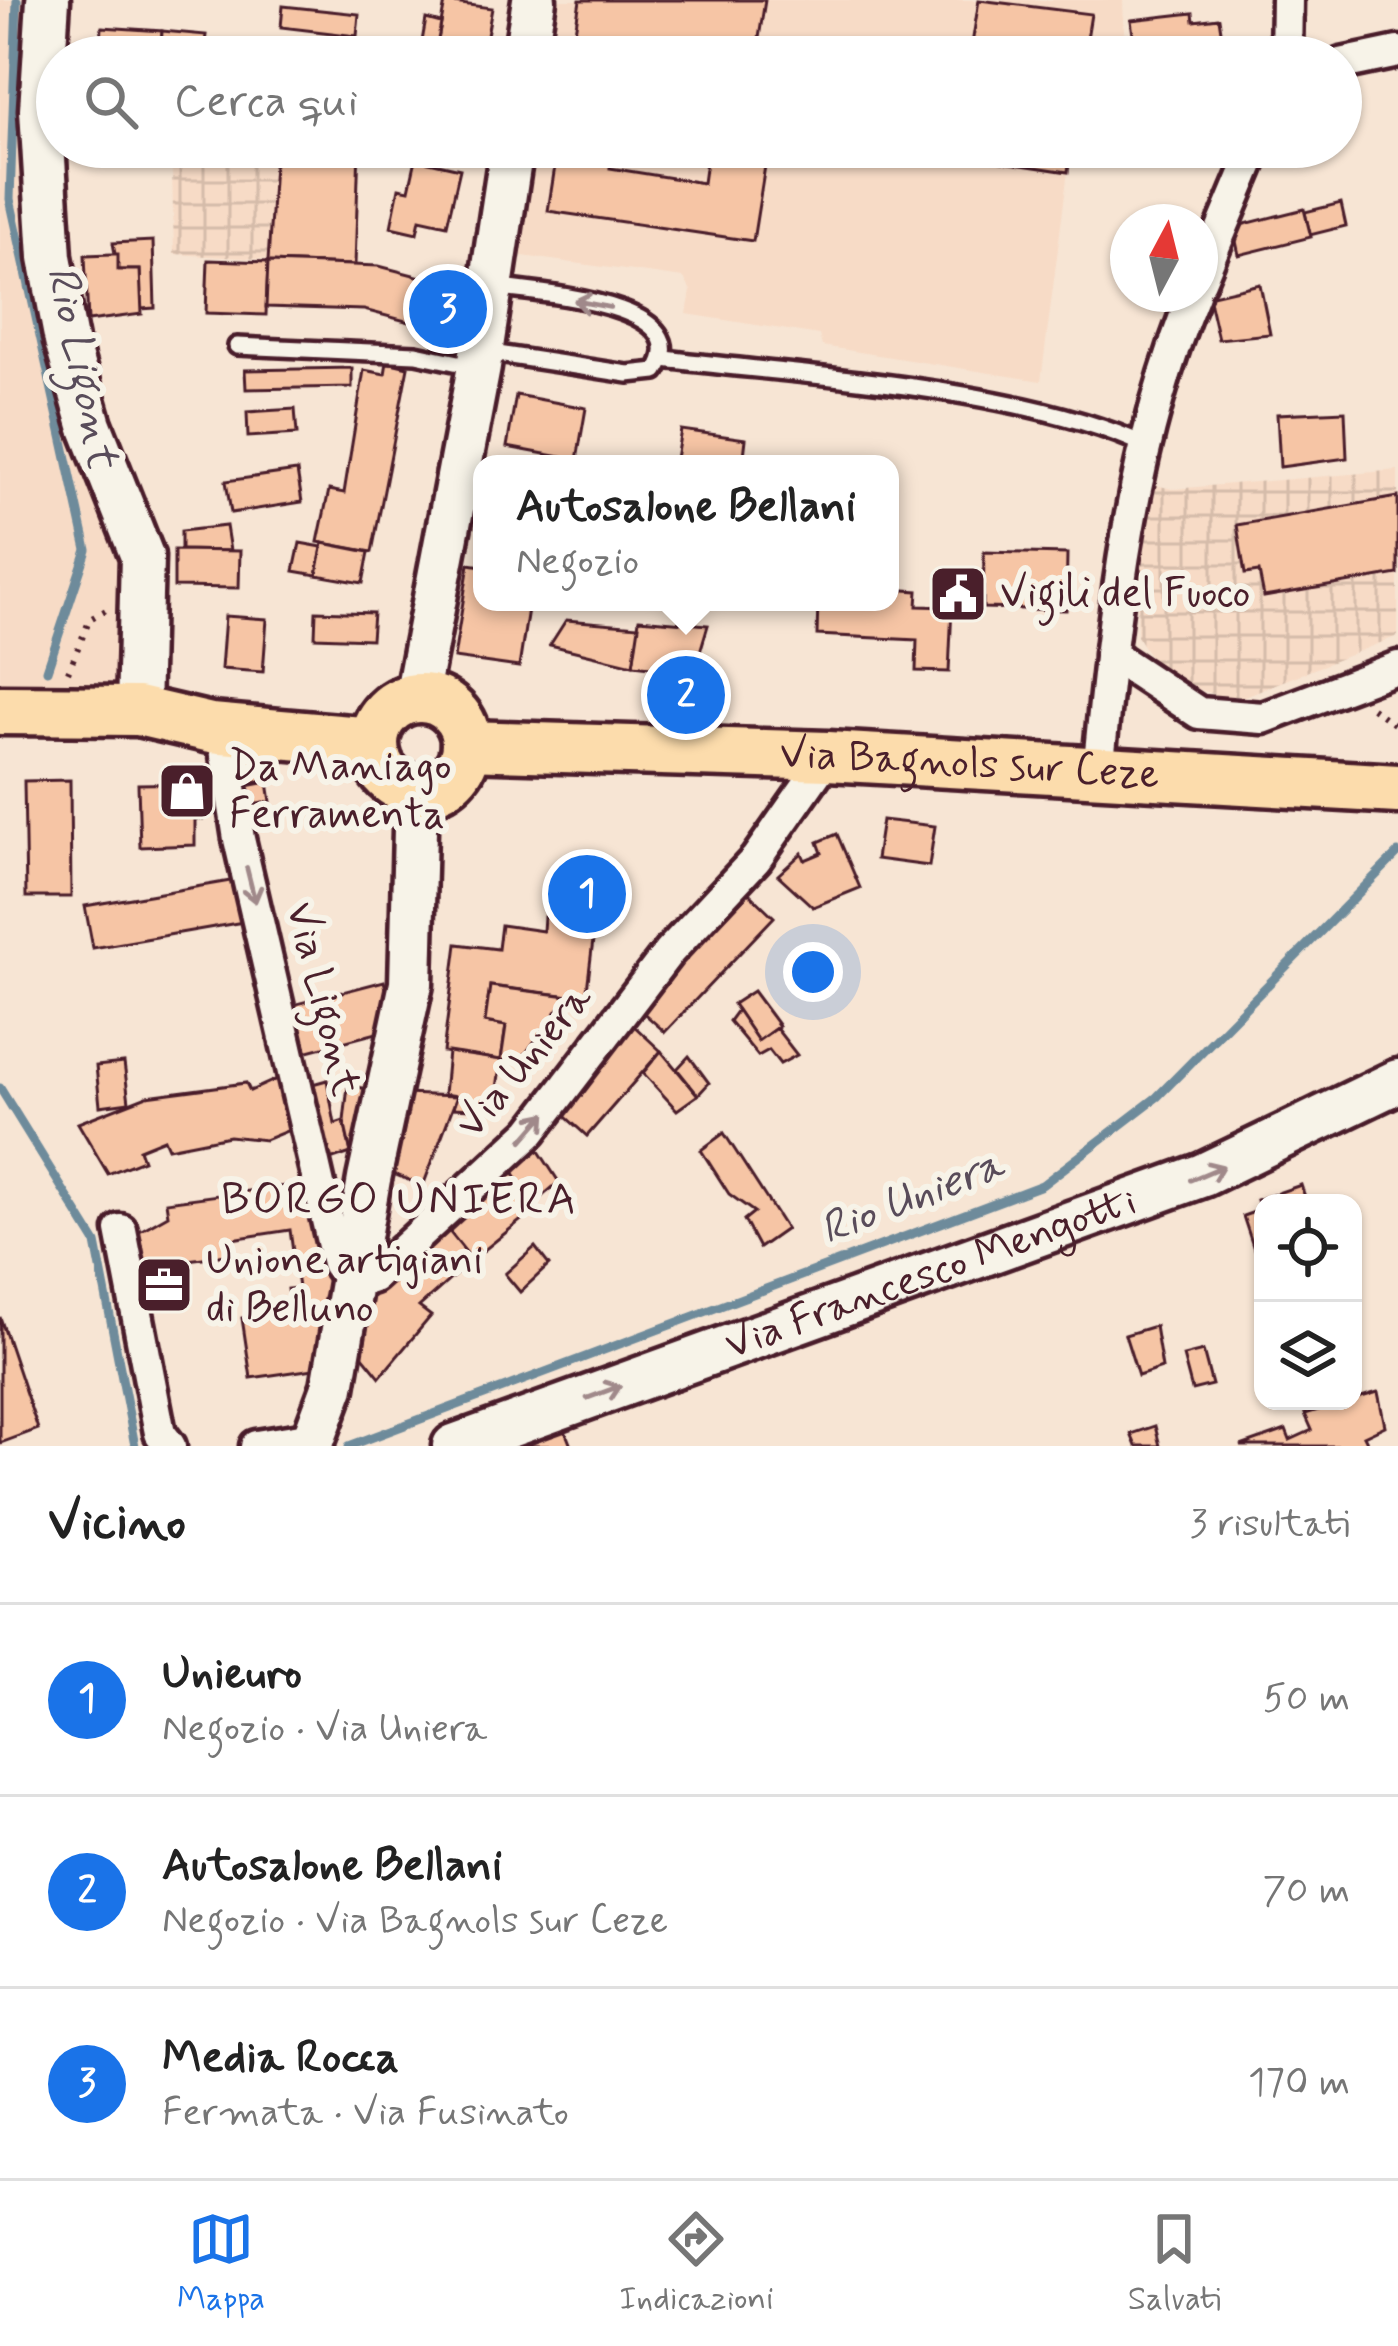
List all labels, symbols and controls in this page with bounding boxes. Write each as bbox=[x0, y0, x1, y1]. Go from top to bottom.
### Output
search box bbox=[36, 36, 1362, 168]
icon: search bbox=[78, 69, 144, 135]
text: Cerca qui bbox=[174, 73, 358, 132]
north arrow bbox=[1110, 204, 1218, 312]
water label: Rio Ligont bbox=[26, 261, 132, 477]
pin: 3 bbox=[409, 264, 487, 354]
one-way arrow bbox=[574, 292, 613, 314]
popup bbox=[473, 455, 899, 611]
text: Autosalone Bellani bbox=[516, 478, 856, 537]
text: Negozio bbox=[516, 537, 639, 588]
public building icon: Vigili del Fuoco bbox=[927, 563, 989, 625]
place label: Vigili del Fuoco bbox=[1000, 567, 1250, 626]
pin: 2 bbox=[647, 650, 725, 740]
street label: Via Bagnols sur Ceze bbox=[779, 727, 1161, 803]
place label: Da Maniago Ferramenta bbox=[229, 740, 451, 843]
shop icon: Da Maniago Ferramenta bbox=[156, 760, 218, 822]
pin: 1 bbox=[548, 849, 626, 939]
one-way arrow bbox=[241, 865, 263, 903]
street label: Via Ligont bbox=[268, 897, 373, 1103]
your location bbox=[783, 942, 843, 1002]
street label: Via Uniera bbox=[444, 973, 606, 1151]
one-way arrow bbox=[520, 1112, 547, 1142]
water label: Rio Uniera bbox=[812, 1135, 1014, 1260]
one-way arrow bbox=[1189, 1160, 1225, 1182]
district label: BORGO UNIERA bbox=[221, 1171, 579, 1230]
street label: Via Francesco Mengotti bbox=[718, 1174, 1144, 1373]
map controls bbox=[1254, 1194, 1362, 1410]
button: locate bbox=[1254, 1194, 1362, 1302]
place label: Unione artigiani di Belluno bbox=[206, 1234, 483, 1337]
office icon: Unione artigiani di Belluno bbox=[133, 1254, 195, 1316]
button: layers bbox=[1254, 1302, 1362, 1410]
one-way arrow bbox=[585, 1380, 622, 1401]
text: Vicino bbox=[48, 1491, 186, 1557]
text: 3 risultati bbox=[1190, 1499, 1350, 1550]
text: Unieuro bbox=[162, 1645, 302, 1704]
text: 1 bbox=[78, 1674, 96, 1725]
text: 50 m bbox=[1263, 1674, 1350, 1725]
text: Negozio · Via Uniera bbox=[162, 1704, 487, 1755]
text: Autosalone Bellani bbox=[162, 1837, 502, 1896]
text: 2 bbox=[77, 1866, 97, 1917]
text: 70 m bbox=[1262, 1866, 1350, 1917]
text: Negozio · Via Bagnols sur Ceze bbox=[162, 1896, 668, 1947]
text: Media Rocca bbox=[162, 2029, 399, 2088]
text: 3 bbox=[78, 2058, 96, 2109]
text: 170 m bbox=[1248, 2058, 1350, 2109]
text: Fermata · Via Fusinato bbox=[162, 2088, 569, 2139]
tab: Mappa bbox=[177, 2206, 265, 2322]
tab: Indicazioni bbox=[619, 2206, 774, 2322]
tab: Salvati bbox=[1128, 2206, 1221, 2322]

